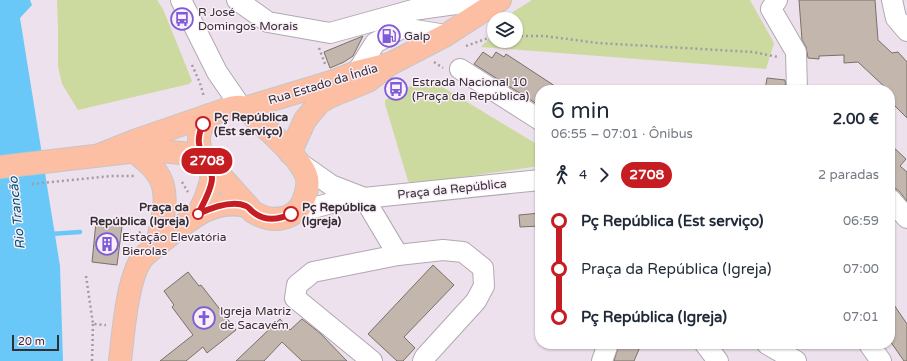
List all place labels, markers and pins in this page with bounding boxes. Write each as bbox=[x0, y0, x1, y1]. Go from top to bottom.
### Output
place label: R José Domingos Morais bbox=[198, 5, 298, 33]
bus stop icon: R José Domingos Morais bbox=[169, 6, 195, 32]
fuel station icon: Galp bbox=[376, 23, 402, 49]
place label: Galp bbox=[404, 29, 430, 43]
place label: Estrada Nacional 10 (Praça da República) bbox=[412, 75, 530, 103]
bus stop icon: Estrada Nacional 10 (Praça da República) bbox=[383, 76, 409, 102]
place label: Pç República (Est serviço) bbox=[214, 110, 289, 139]
marker: Pç República (Est serviço) bbox=[195, 116, 211, 132]
place label: Praça da República (Igreja) bbox=[90, 200, 189, 229]
place label: Pç República (Igreja) bbox=[302, 200, 377, 229]
marker: Pç República (Igreja) bbox=[283, 206, 299, 222]
marker: Praça da República (Igreja) bbox=[192, 208, 204, 220]
place label: Estação Elevatória Bierolas bbox=[122, 230, 227, 258]
building icon: Estação Elevatória Bierolas bbox=[94, 231, 120, 257]
place label: Igreja Matriz de Sacavém bbox=[220, 304, 291, 332]
church icon: Igreja Matriz de Sacavém bbox=[191, 305, 217, 331]

